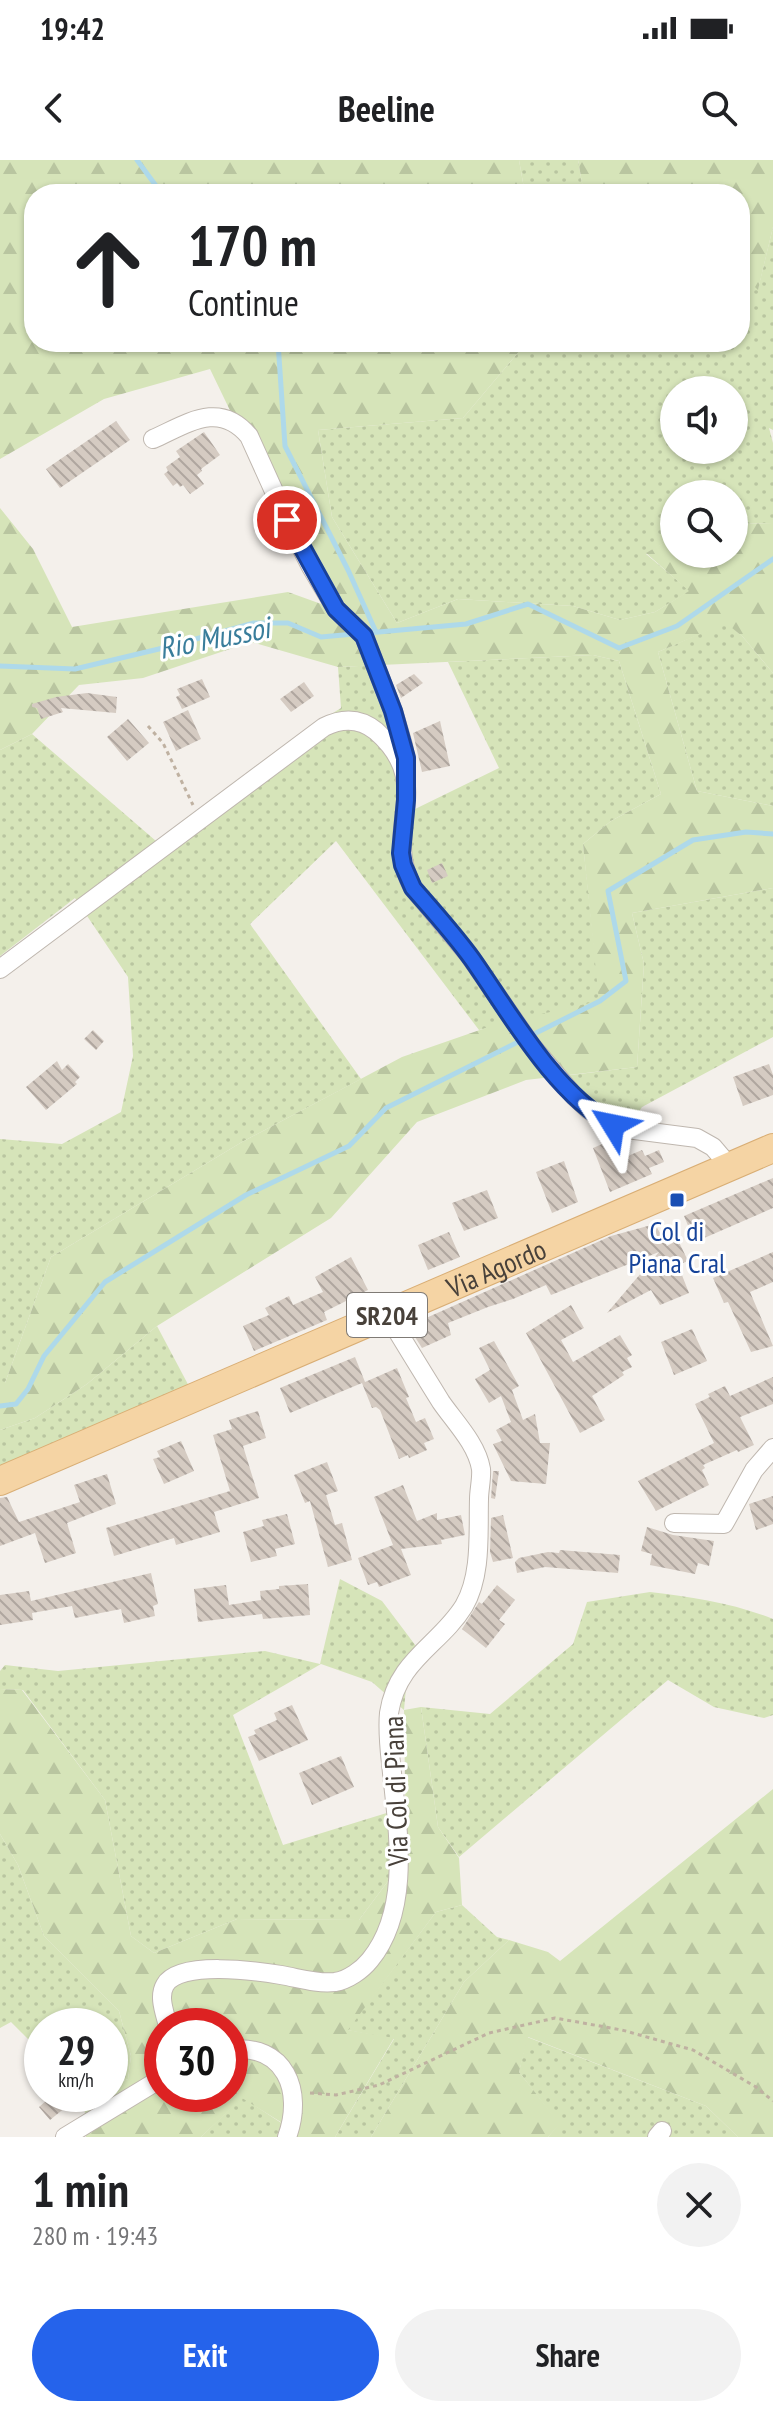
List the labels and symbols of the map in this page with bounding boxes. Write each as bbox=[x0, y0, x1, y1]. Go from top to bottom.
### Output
pin bbox=[253, 486, 321, 554]
water label: Rio Mussoi bbox=[155, 606, 276, 667]
position arrow bbox=[571, 1083, 655, 1167]
marker: Col di Piana Cral bbox=[668, 1191, 686, 1209]
place label: Col di Piana Cral bbox=[628, 1212, 726, 1281]
street label: Via Agordo bbox=[440, 1230, 551, 1305]
road number: SR204 bbox=[347, 1293, 427, 1337]
street label: Via Col di Piana bbox=[374, 1715, 416, 1868]
speed limit sign: 30 bbox=[144, 2008, 248, 2112]

